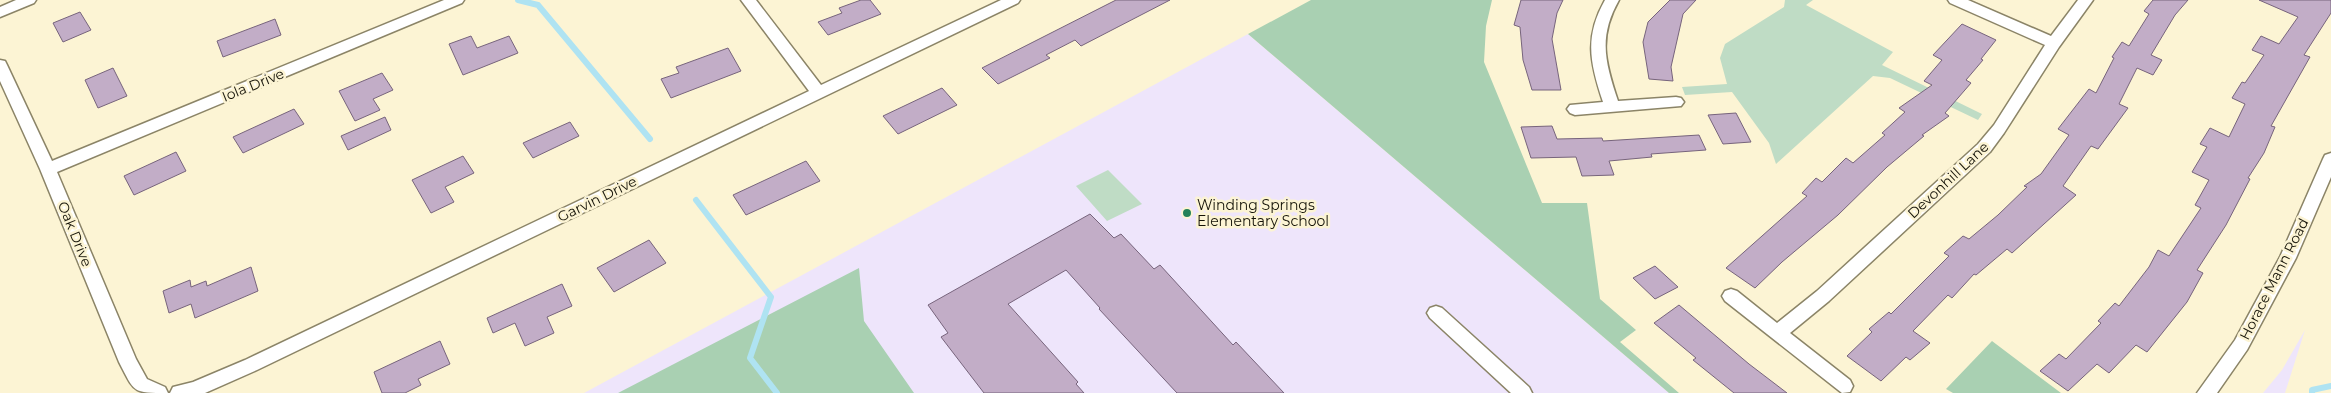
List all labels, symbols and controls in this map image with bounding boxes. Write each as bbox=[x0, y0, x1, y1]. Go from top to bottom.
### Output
street label: Iola Drive bbox=[219, 64, 287, 106]
street label: Devonhill Lane bbox=[1904, 138, 1992, 222]
street label: Garvin Drive bbox=[554, 172, 640, 226]
place label: Winding Springs Elementary School bbox=[1197, 196, 1329, 230]
street label: Oak Drive bbox=[54, 199, 96, 269]
marker: Winding Springs Elementary School bbox=[1181, 207, 1193, 219]
street label: Horace Mann Road bbox=[2236, 215, 2312, 343]

